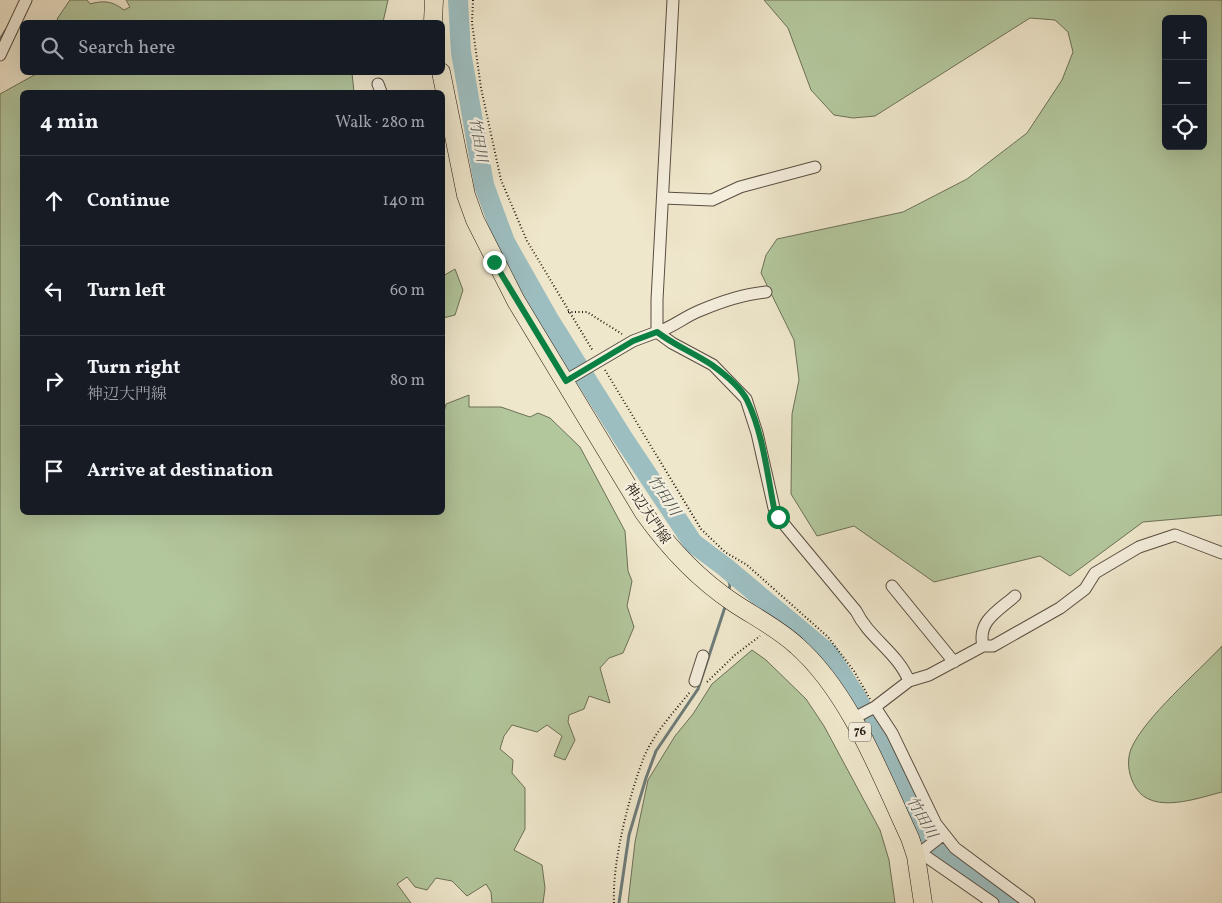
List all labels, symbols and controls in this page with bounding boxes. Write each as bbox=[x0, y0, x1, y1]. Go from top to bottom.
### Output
map controls bbox=[1162, 15, 1207, 150]
button: + bbox=[1162, 15, 1207, 60]
search box bbox=[20, 20, 445, 75]
icon: search bbox=[38, 34, 66, 62]
text: Search here bbox=[78, 35, 175, 61]
button: − bbox=[1162, 60, 1207, 105]
button: locate bbox=[1162, 105, 1207, 150]
text: 4 min bbox=[40, 108, 99, 137]
text: Walk · 280 m bbox=[335, 112, 425, 134]
water label: 竹田川 bbox=[463, 116, 492, 166]
icon: ahead bbox=[40, 187, 68, 215]
text: Continue bbox=[87, 188, 170, 214]
text: 140 m bbox=[383, 190, 425, 212]
route end bbox=[483, 251, 506, 274]
icon: left bbox=[40, 277, 68, 305]
text: Turn left bbox=[87, 278, 166, 304]
text: 60 m bbox=[390, 280, 425, 302]
text: Turn right bbox=[87, 355, 180, 381]
icon: right bbox=[40, 367, 68, 395]
text: 80 m bbox=[390, 370, 425, 392]
text: 神辺大門線 bbox=[87, 384, 167, 406]
icon: arrive bbox=[40, 457, 68, 485]
text: Arrive at destination bbox=[87, 458, 273, 484]
water label: 竹田川 bbox=[642, 471, 685, 522]
street label: 神辺大門線 bbox=[620, 480, 674, 548]
route start bbox=[767, 506, 790, 529]
road number: 76 bbox=[849, 722, 871, 742]
water label: 竹田川 bbox=[901, 793, 942, 844]

